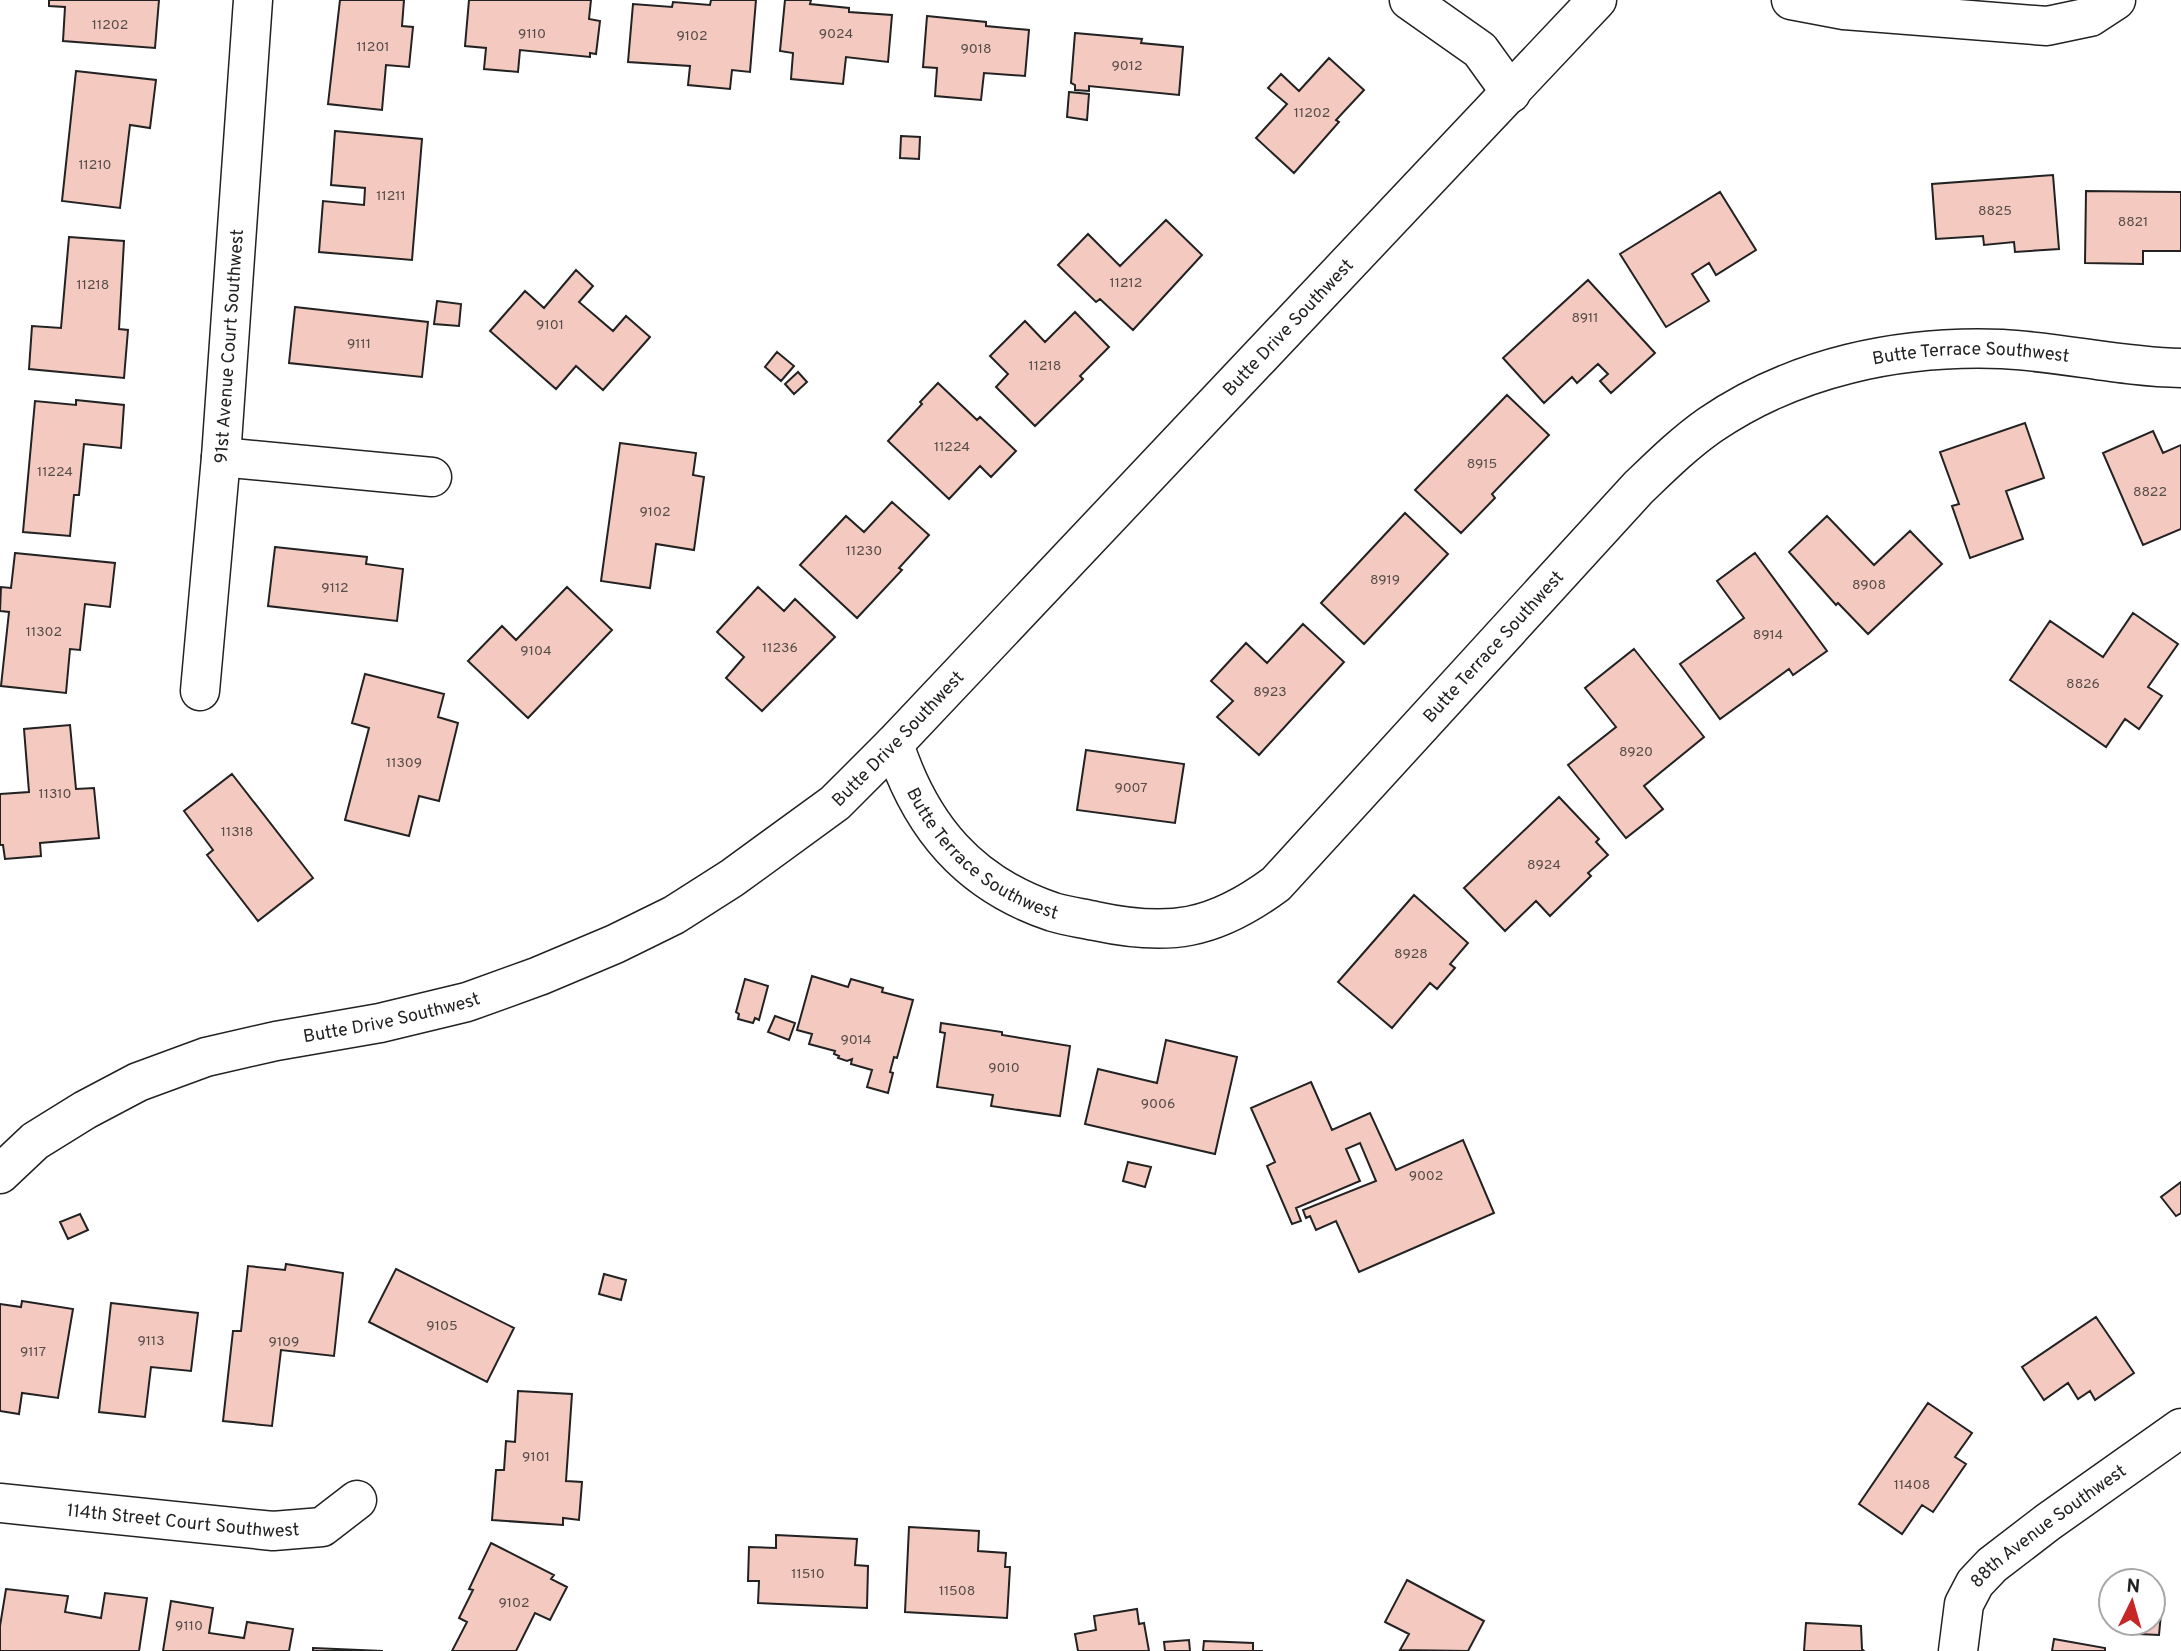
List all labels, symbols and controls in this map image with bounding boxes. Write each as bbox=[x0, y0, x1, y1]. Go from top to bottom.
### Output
house number: 11202 bbox=[92, 17, 128, 34]
house number: 9110 bbox=[518, 26, 546, 43]
house number: 9024 bbox=[819, 26, 853, 43]
house number: 9102 bbox=[676, 28, 708, 45]
house number: 11201 bbox=[356, 39, 390, 56]
house number: 9018 bbox=[960, 41, 992, 58]
house number: 9012 bbox=[1111, 58, 1143, 75]
house number: 11202 bbox=[1294, 105, 1330, 122]
house number: 11210 bbox=[78, 157, 112, 174]
house number: 11211 bbox=[376, 188, 406, 205]
house number: 8825 bbox=[1978, 203, 2012, 220]
house number: 8821 bbox=[2118, 214, 2148, 231]
street label: 91st Avenue Court Southwest bbox=[210, 228, 250, 465]
street label: Butte Drive Southwest bbox=[1219, 255, 1359, 402]
house number: 11212 bbox=[1110, 275, 1142, 292]
house number: 11218 bbox=[77, 277, 109, 294]
house number: 8911 bbox=[1571, 310, 1599, 327]
house number: 9101 bbox=[536, 317, 564, 334]
house number: 9111 bbox=[347, 336, 371, 353]
street label: Butte Terrace Southwest bbox=[1871, 339, 2071, 371]
house number: 11218 bbox=[1029, 358, 1061, 375]
house number: 11224 bbox=[934, 439, 970, 456]
house number: 8915 bbox=[1467, 456, 1497, 473]
house number: 11224 bbox=[37, 464, 73, 481]
house number: 8822 bbox=[2133, 484, 2167, 501]
house number: 9102 bbox=[639, 504, 671, 521]
house number: 11230 bbox=[846, 543, 882, 560]
street label: Butte Terrace Southwest bbox=[1419, 567, 1570, 728]
house number: 8919 bbox=[1370, 572, 1400, 589]
house number: 8908 bbox=[1852, 577, 1886, 594]
house number: 9112 bbox=[321, 580, 349, 597]
house number: 11302 bbox=[26, 624, 62, 641]
house number: 8914 bbox=[1753, 627, 1783, 644]
house number: 11236 bbox=[762, 640, 798, 657]
house number: 9104 bbox=[520, 643, 552, 660]
street label: Butte Drive Southwest bbox=[828, 667, 970, 812]
house number: 8826 bbox=[2066, 676, 2100, 693]
house number: 8923 bbox=[1253, 684, 1287, 701]
house number: 8920 bbox=[1619, 744, 1653, 761]
house number: 11309 bbox=[386, 755, 422, 772]
house number: 9007 bbox=[1115, 780, 1148, 797]
street label: Butte Terrace Southwest bbox=[900, 784, 1061, 926]
house number: 11310 bbox=[38, 786, 72, 803]
house number: 11318 bbox=[221, 824, 253, 841]
house number: 8924 bbox=[1527, 857, 1561, 874]
house number: 8928 bbox=[1394, 946, 1428, 963]
street label: Butte Drive Southwest bbox=[302, 988, 484, 1049]
house number: 9014 bbox=[841, 1032, 871, 1049]
house number: 9010 bbox=[988, 1060, 1020, 1077]
house number: 9006 bbox=[1141, 1096, 1175, 1113]
house number: 9002 bbox=[1409, 1168, 1443, 1185]
house number: 9105 bbox=[426, 1318, 458, 1335]
house number: 9113 bbox=[137, 1333, 165, 1350]
house number: 9109 bbox=[269, 1334, 299, 1351]
house number: 9117 bbox=[20, 1344, 46, 1361]
house number: 9101 bbox=[522, 1449, 550, 1466]
street label: 88th Avenue Southwest bbox=[1966, 1460, 2131, 1594]
house number: 11408 bbox=[1894, 1477, 1930, 1494]
street label: 114th Street Court Southwest bbox=[65, 1500, 300, 1544]
house number: 11510 bbox=[791, 1566, 825, 1583]
north arrow bbox=[2097, 1567, 2167, 1637]
text: N bbox=[2125, 1575, 2141, 1600]
house number: 11508 bbox=[939, 1583, 975, 1600]
house number: 9102 bbox=[498, 1595, 530, 1612]
house number: 9110 bbox=[175, 1618, 203, 1635]

